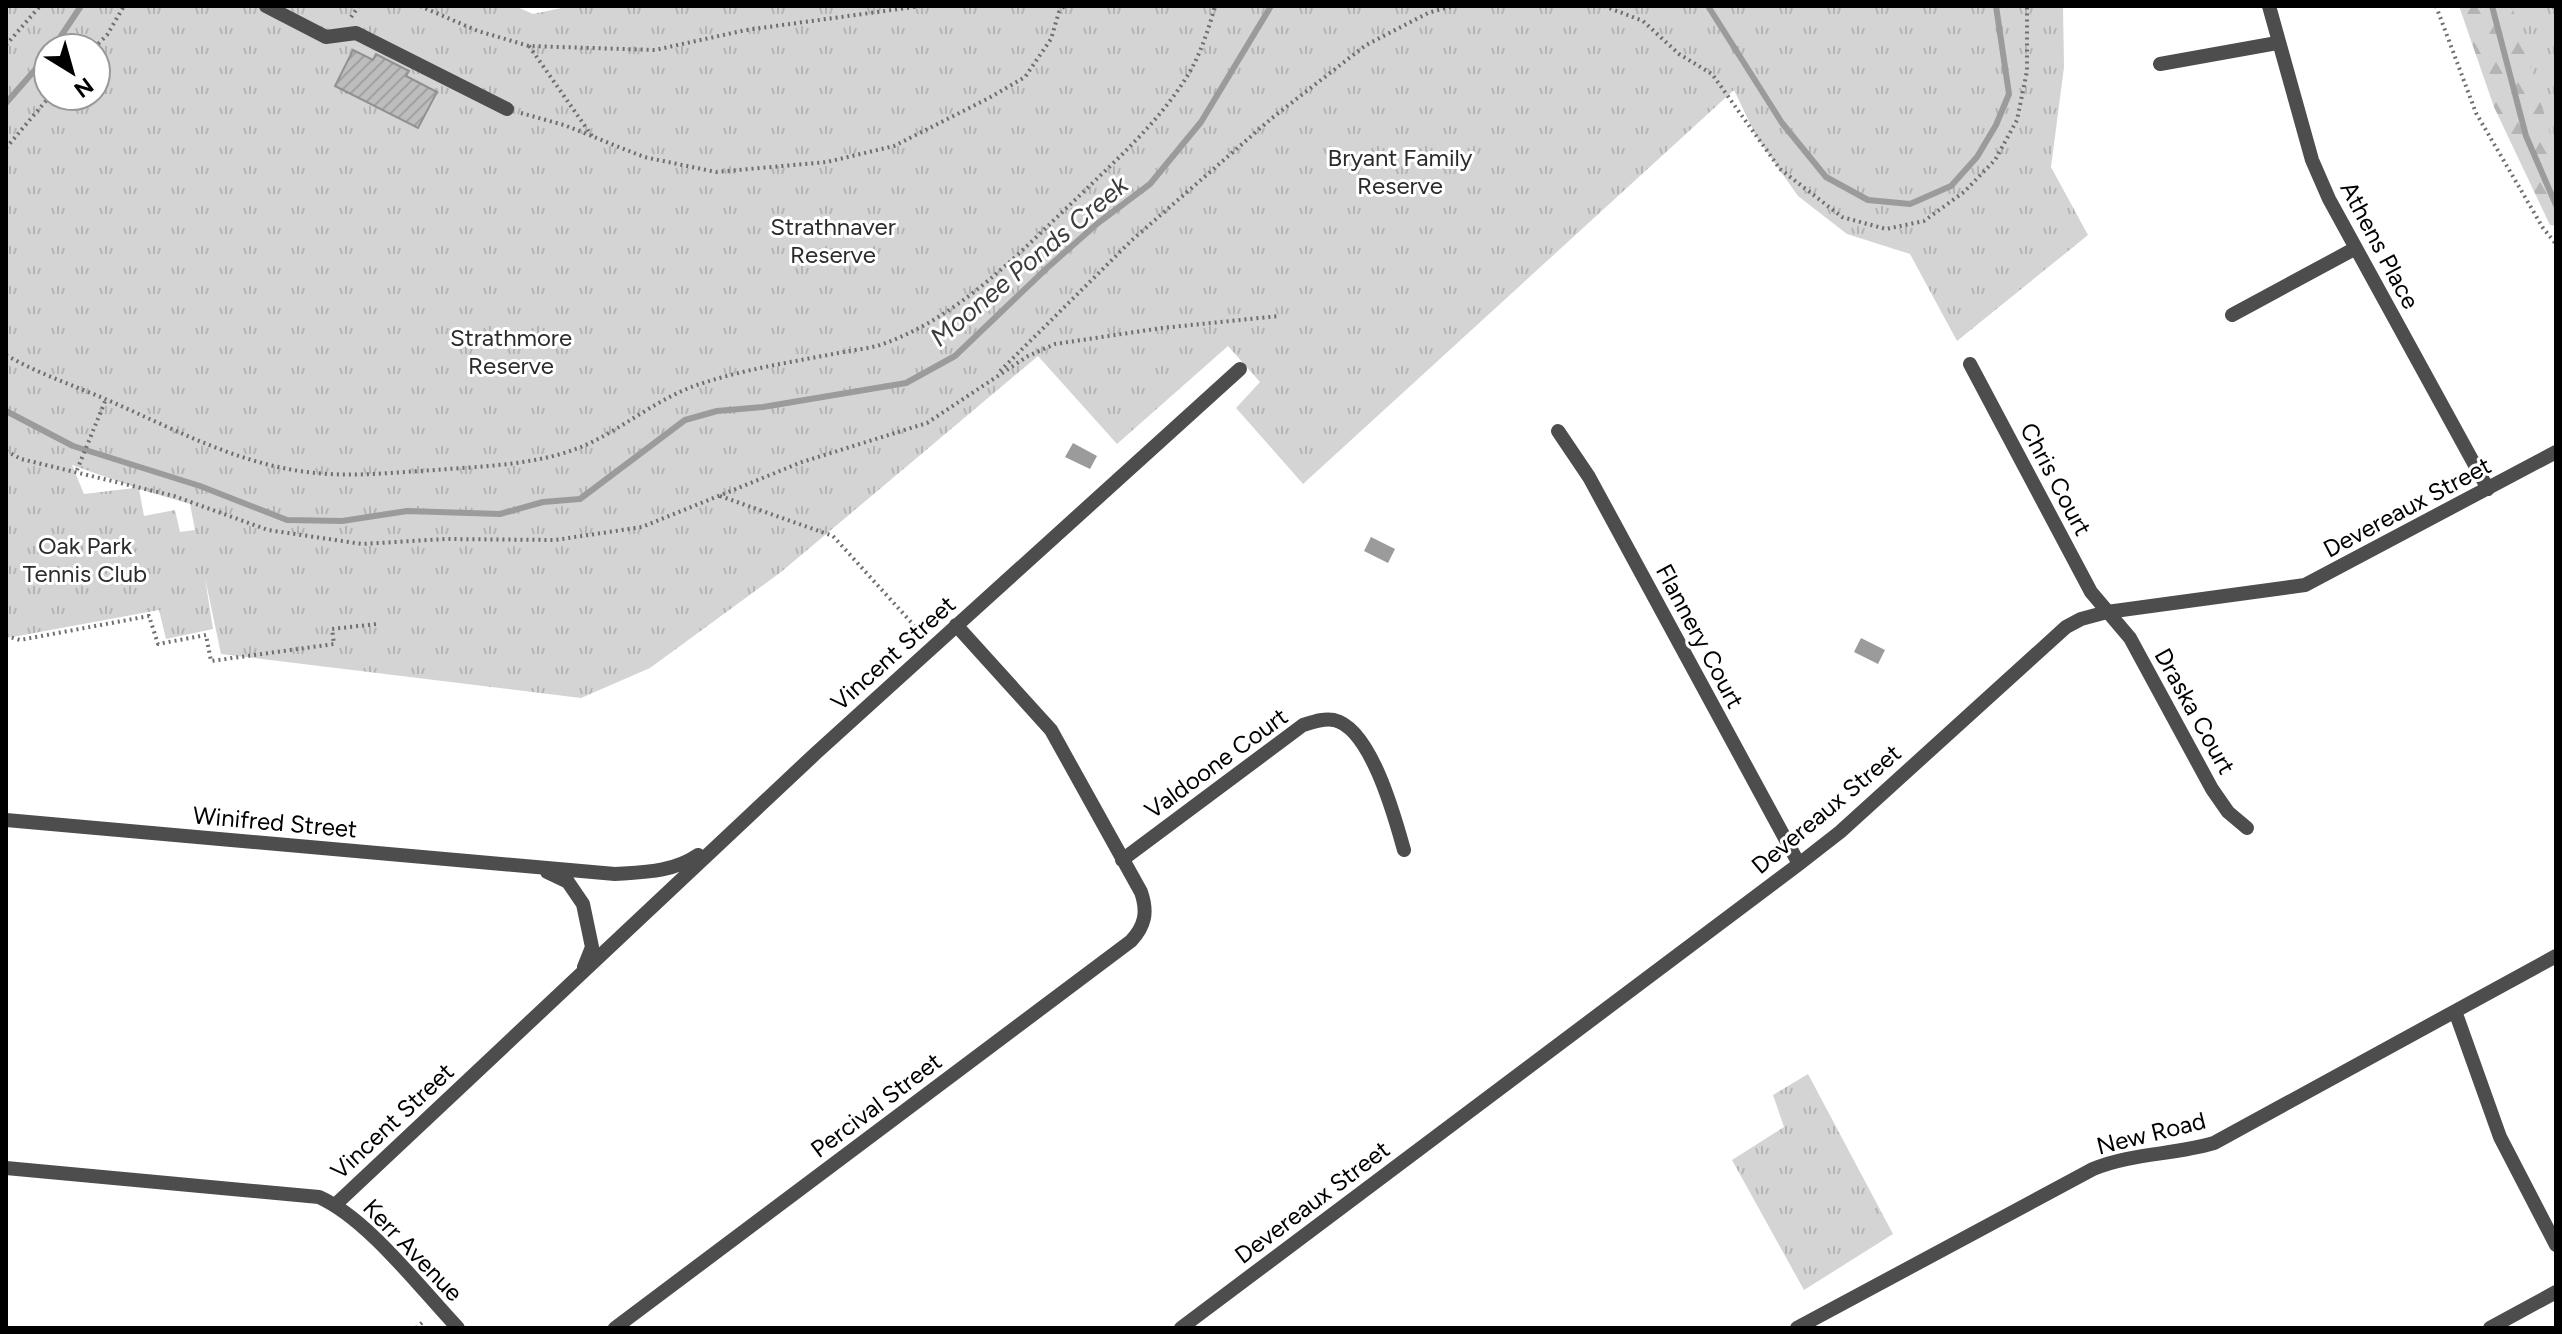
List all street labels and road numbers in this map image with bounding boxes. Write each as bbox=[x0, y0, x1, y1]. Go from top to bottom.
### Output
street label: Athens Place bbox=[2334, 176, 2426, 314]
street label: Chris Court bbox=[2014, 418, 2098, 540]
street label: Devereaux Street bbox=[2318, 451, 2496, 563]
street label: Flannery Court bbox=[1650, 559, 1750, 713]
street label: Vincent Street bbox=[825, 590, 961, 716]
street label: Draska Court bbox=[2149, 643, 2241, 779]
street label: Valdoone Court bbox=[1139, 702, 1293, 824]
street label: Devereaux Street bbox=[1745, 738, 1907, 880]
street label: Winifred Street bbox=[192, 800, 358, 844]
street label: Percival Street bbox=[805, 1046, 947, 1164]
street label: Vincent Street bbox=[325, 1057, 459, 1185]
street label: New Road bbox=[2093, 1105, 2209, 1161]
street label: Devereaux Street bbox=[1229, 1134, 1395, 1270]
street label: Kerr Avenue bbox=[357, 1193, 469, 1307]

